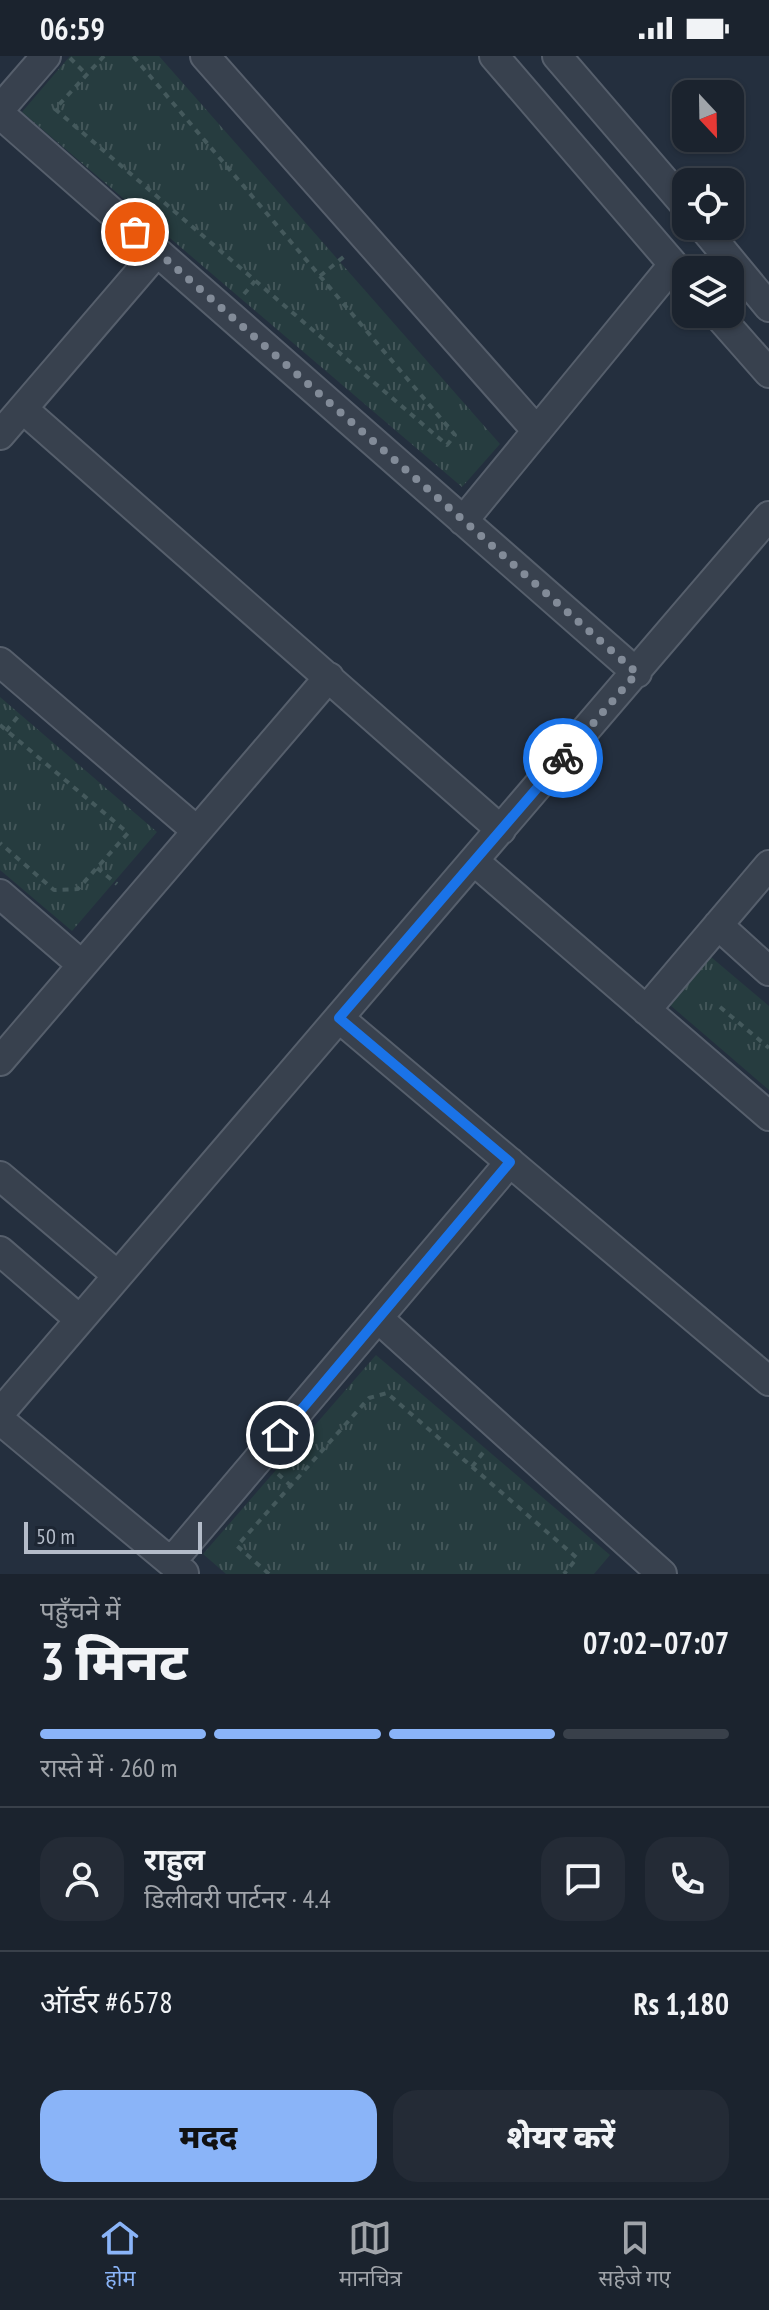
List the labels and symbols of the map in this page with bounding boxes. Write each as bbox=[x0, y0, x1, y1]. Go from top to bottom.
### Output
north arrow bbox=[672, 80, 744, 152]
pin bbox=[101, 198, 169, 266]
courier bbox=[523, 718, 603, 798]
pin bbox=[246, 1401, 314, 1469]
scale bar bbox=[24, 1518, 202, 1554]

